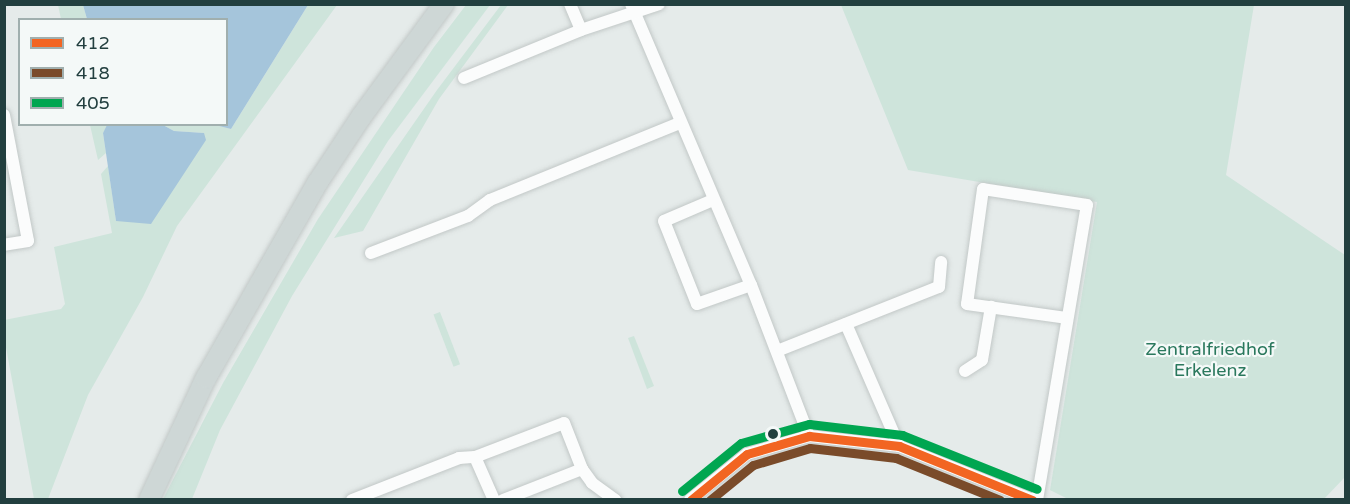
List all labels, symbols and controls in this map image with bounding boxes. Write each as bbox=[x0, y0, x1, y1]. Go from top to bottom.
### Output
legend bbox=[18, 18, 228, 126]
text: 412 bbox=[76, 32, 110, 54]
text: 418 bbox=[76, 62, 110, 84]
text: 405 bbox=[76, 92, 110, 114]
park label: Zentralfriedhof Erkelenz bbox=[1145, 339, 1275, 382]
unlabelled marker bbox=[767, 428, 779, 440]

